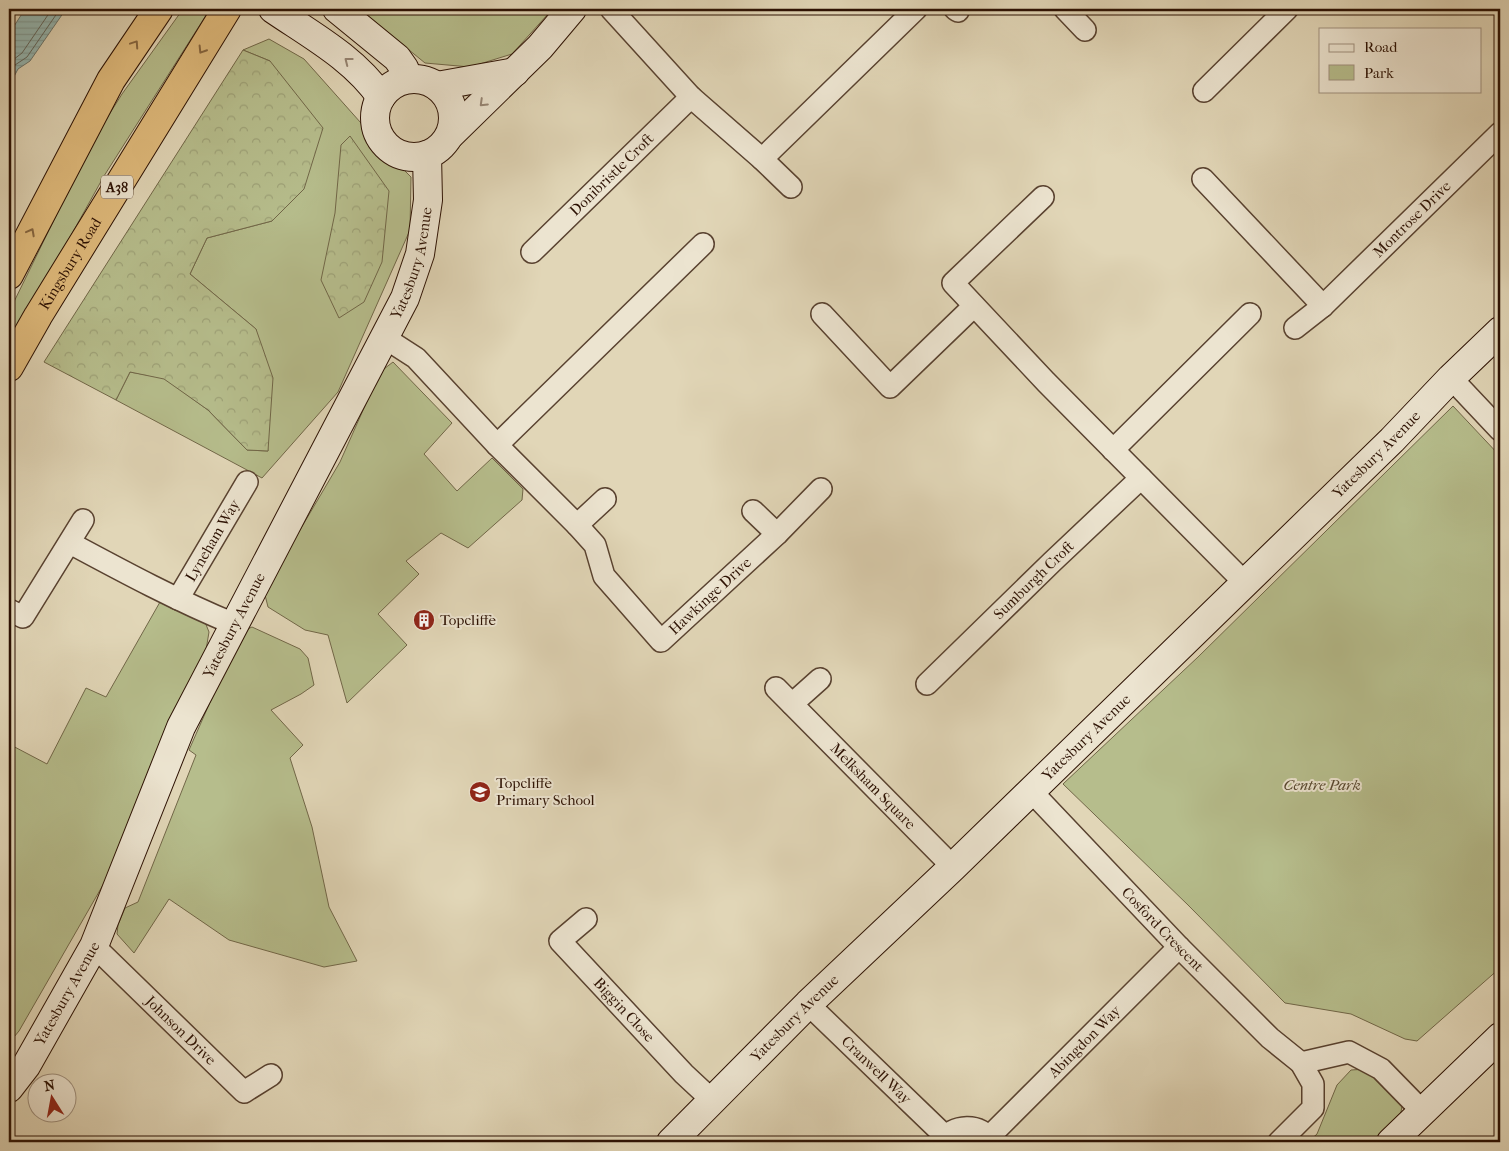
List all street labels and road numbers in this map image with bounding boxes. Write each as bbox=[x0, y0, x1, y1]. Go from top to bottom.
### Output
street label: Donibristle Croft bbox=[566, 129, 658, 219]
road number: A38 bbox=[101, 176, 133, 198]
street label: Montrose Drive bbox=[1369, 177, 1455, 261]
street label: Yatesbury Avenue bbox=[386, 205, 436, 323]
street label: Kingsbury Road bbox=[35, 214, 106, 313]
street label: Yatesbury Avenue bbox=[1328, 407, 1424, 503]
street label: Lyneham Way bbox=[181, 495, 244, 585]
street label: Sumburgh Croft bbox=[990, 537, 1078, 623]
street label: Hawkinge Drive bbox=[665, 553, 755, 638]
street label: Yatesbury Avenue bbox=[199, 569, 269, 682]
street label: Yatesbury Avenue bbox=[1038, 690, 1135, 785]
street label: Melksham Square bbox=[827, 739, 920, 833]
street label: Cosford Crescent bbox=[1118, 883, 1208, 976]
street label: Yatesbury Avenue bbox=[30, 938, 104, 1050]
street label: Yatesbury Avenue bbox=[746, 970, 843, 1066]
street label: Biggin Close bbox=[590, 974, 659, 1046]
street label: Johnson Drive bbox=[141, 991, 220, 1069]
street label: Abingdon Way bbox=[1044, 1001, 1125, 1082]
street label: Cranwell Way bbox=[838, 1032, 916, 1108]

